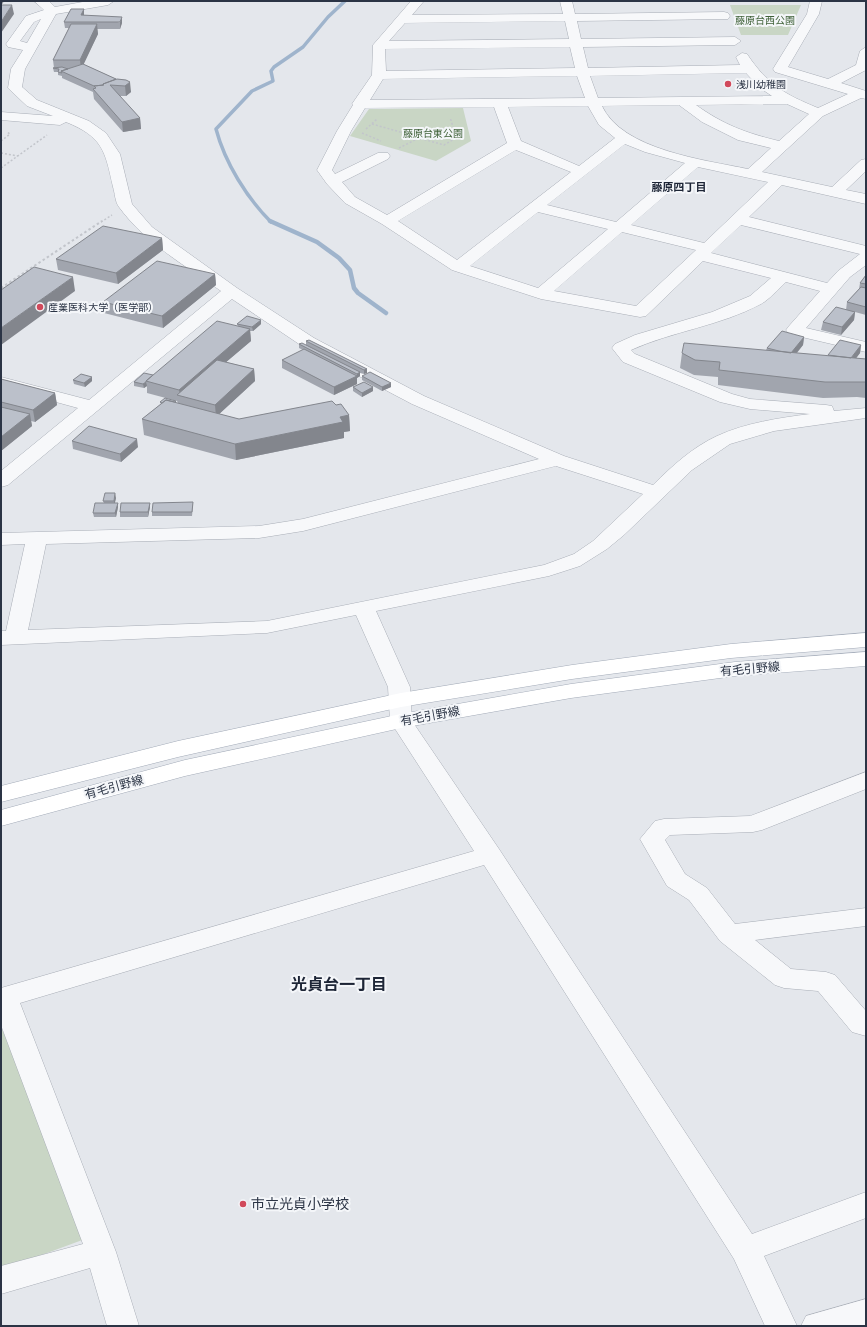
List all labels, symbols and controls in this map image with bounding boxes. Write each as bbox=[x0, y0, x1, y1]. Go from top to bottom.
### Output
park label: 藤原台西公園 bbox=[735, 15, 795, 26]
marker: 浅川幼稚園 bbox=[723, 79, 733, 89]
place label: 浅川幼稚園 bbox=[736, 79, 786, 90]
park label: 藤原台東公園 bbox=[403, 128, 463, 139]
district label: 藤原四丁目 bbox=[652, 181, 707, 193]
marker: 産業医科大学（医学部） bbox=[35, 302, 45, 312]
place label: 産業医科大学（医学部） bbox=[48, 302, 158, 313]
street label: 有毛引野線 bbox=[719, 659, 781, 679]
street label: 有毛引野線 bbox=[399, 704, 461, 728]
street label: 有毛引野線 bbox=[83, 772, 145, 802]
district label: 光貞台一丁目 bbox=[291, 976, 387, 993]
place label: 市立光貞小学校 bbox=[251, 1196, 349, 1212]
marker: 市立光貞小学校 bbox=[238, 1199, 248, 1209]

